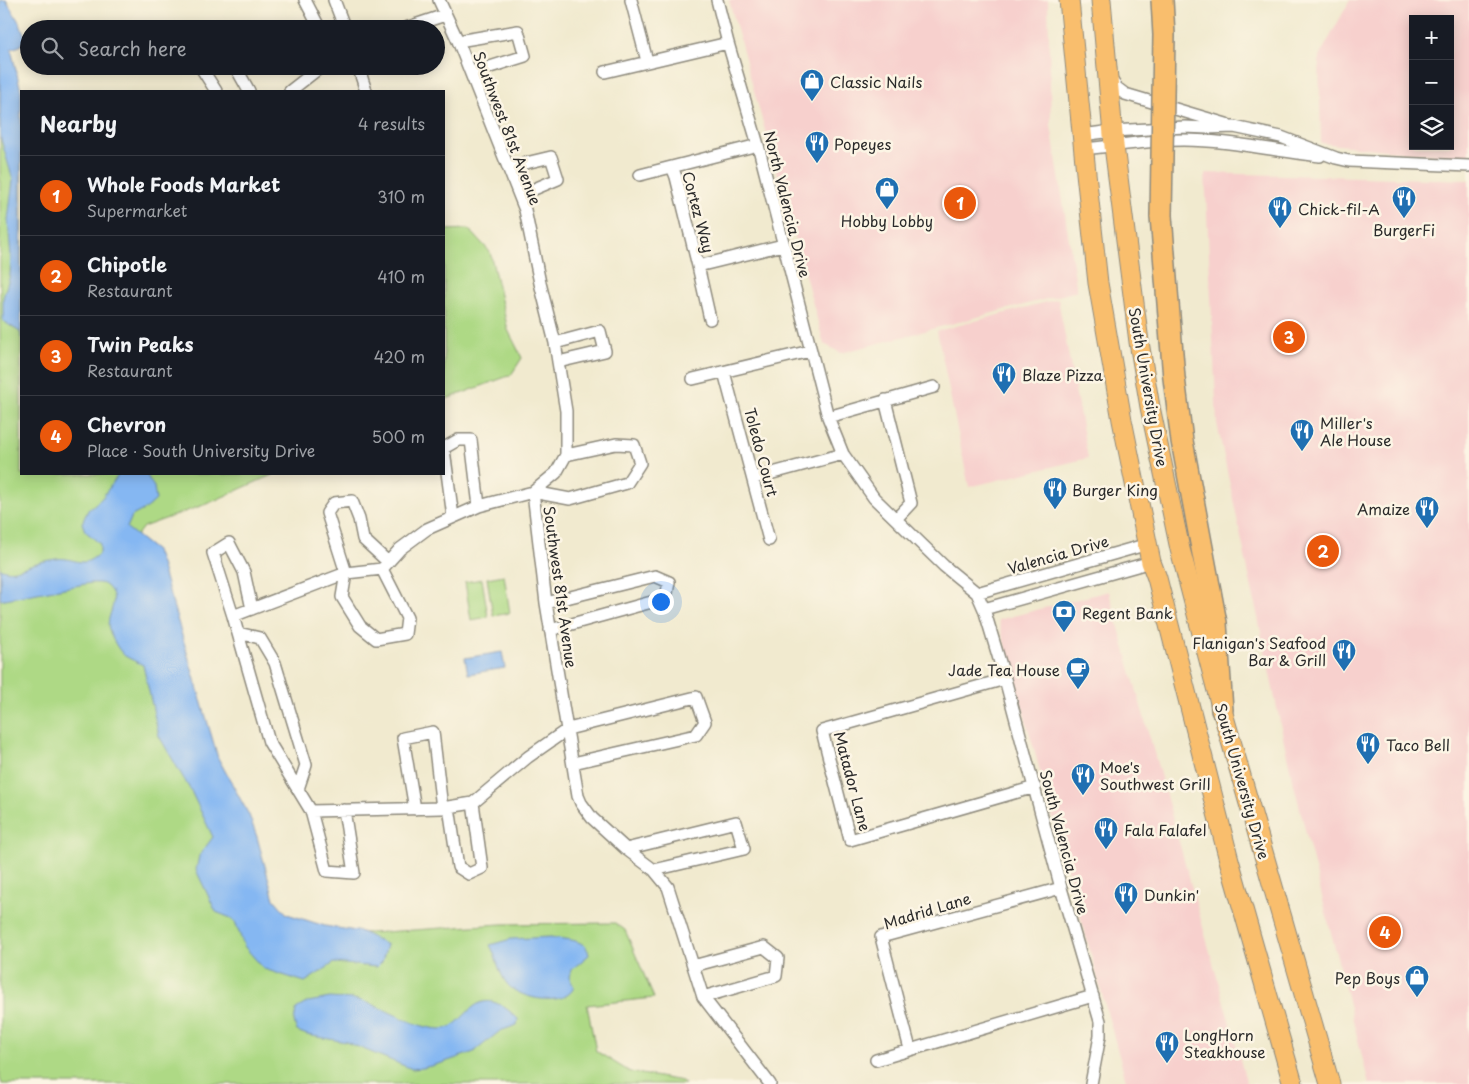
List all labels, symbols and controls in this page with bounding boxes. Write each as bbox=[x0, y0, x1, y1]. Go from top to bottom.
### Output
map controls bbox=[1409, 15, 1454, 150]
button: + bbox=[1409, 15, 1454, 60]
search box bbox=[20, 20, 445, 75]
icon: search bbox=[38, 34, 66, 62]
text: Search here bbox=[78, 34, 187, 62]
street label: Southwest 81st Avenue bbox=[468, 48, 548, 208]
button: − bbox=[1409, 60, 1454, 105]
shop icon: Classic Nails bbox=[799, 68, 825, 102]
place label: Classic Nails bbox=[830, 70, 922, 93]
button: layers bbox=[1409, 105, 1454, 150]
text: Nearby bbox=[40, 107, 117, 139]
text: 4 results bbox=[358, 111, 425, 135]
street label: North Valencia Drive bbox=[759, 128, 817, 280]
restaurant icon: Popeyes bbox=[804, 130, 830, 164]
place label: Popeyes bbox=[834, 132, 891, 155]
street label: Cortez Way bbox=[677, 169, 721, 255]
text: Whole Foods Market bbox=[87, 170, 280, 198]
shop icon: Hobby Lobby bbox=[874, 176, 900, 210]
text: 1 bbox=[52, 184, 60, 208]
text: 310 m bbox=[377, 184, 425, 208]
pin: 1 bbox=[944, 184, 976, 222]
restaurant icon: BurgerFi bbox=[1391, 185, 1417, 219]
restaurant icon: Chick-fil-A bbox=[1267, 195, 1293, 229]
place label: Chick-fil-A bbox=[1298, 197, 1380, 220]
text: Supermarket bbox=[87, 198, 187, 222]
place label: Hobby Lobby bbox=[841, 209, 933, 232]
place label: BurgerFi bbox=[1373, 218, 1435, 241]
text: Chipotle bbox=[87, 250, 167, 278]
text: 2 bbox=[50, 264, 62, 288]
text: 410 m bbox=[377, 264, 425, 288]
text: Restaurant bbox=[87, 278, 173, 302]
street label: South University Drive bbox=[1124, 306, 1174, 468]
pin: 3 bbox=[1273, 318, 1305, 356]
text: Twin Peaks bbox=[87, 330, 194, 358]
text: 3 bbox=[51, 344, 61, 368]
text: 420 m bbox=[374, 344, 425, 368]
text: Restaurant bbox=[87, 358, 173, 382]
restaurant icon: Blaze Pizza bbox=[991, 361, 1017, 395]
place label: Blaze Pizza bbox=[1022, 363, 1104, 386]
street label: Toledo Court bbox=[739, 405, 785, 499]
text: Chevron bbox=[87, 410, 166, 438]
place label: Miller's Ale House bbox=[1320, 411, 1391, 451]
restaurant icon: Miller's Ale House bbox=[1289, 418, 1315, 452]
text: 4 bbox=[51, 424, 61, 448]
text: 500 m bbox=[372, 424, 425, 448]
text: Place · South University Drive bbox=[87, 438, 315, 462]
restaurant icon: Burger King bbox=[1042, 476, 1068, 510]
place label: Burger King bbox=[1072, 478, 1158, 501]
restaurant icon: Amaize bbox=[1414, 495, 1440, 529]
place label: Amaize bbox=[1357, 497, 1410, 520]
street label: Southwest 81st Avenue bbox=[538, 505, 584, 669]
street label: Valencia Drive bbox=[1005, 529, 1111, 579]
pin: 2 bbox=[1307, 532, 1339, 570]
your location bbox=[648, 589, 674, 615]
bank icon: Regent Bank bbox=[1051, 599, 1077, 633]
place label: Regent Bank bbox=[1082, 601, 1173, 624]
place label: Flanigan's Seafood Bar & Grill bbox=[1192, 631, 1326, 671]
restaurant icon: Flanigan's Seafood Bar & Grill bbox=[1331, 638, 1357, 672]
cafe icon: Jade Tea House bbox=[1065, 656, 1091, 690]
place label: Jade Tea House bbox=[948, 658, 1060, 681]
street label: South University Drive bbox=[1210, 700, 1276, 862]
street label: Matador Lane bbox=[829, 729, 877, 834]
restaurant icon: Taco Bell bbox=[1355, 731, 1381, 765]
place label: Taco Bell bbox=[1386, 733, 1450, 756]
place label: Moe's Southwest Grill bbox=[1100, 755, 1210, 795]
restaurant icon: Moe's Southwest Grill bbox=[1070, 762, 1096, 796]
street label: South Valencia Drive bbox=[1035, 767, 1095, 917]
restaurant icon: Fala Falafel bbox=[1093, 816, 1119, 850]
place label: Fala Falafel bbox=[1124, 818, 1206, 841]
restaurant icon: Dunkin' bbox=[1113, 881, 1139, 915]
place label: Dunkin' bbox=[1144, 883, 1199, 906]
street label: Madrid Lane bbox=[881, 886, 973, 934]
pin: 4 bbox=[1369, 913, 1401, 951]
shop icon: Pep Boys bbox=[1404, 964, 1430, 998]
place label: Pep Boys bbox=[1335, 966, 1400, 989]
place label: LongHorn Steakhouse bbox=[1184, 1023, 1266, 1063]
restaurant icon: LongHorn Steakhouse bbox=[1154, 1030, 1180, 1064]

